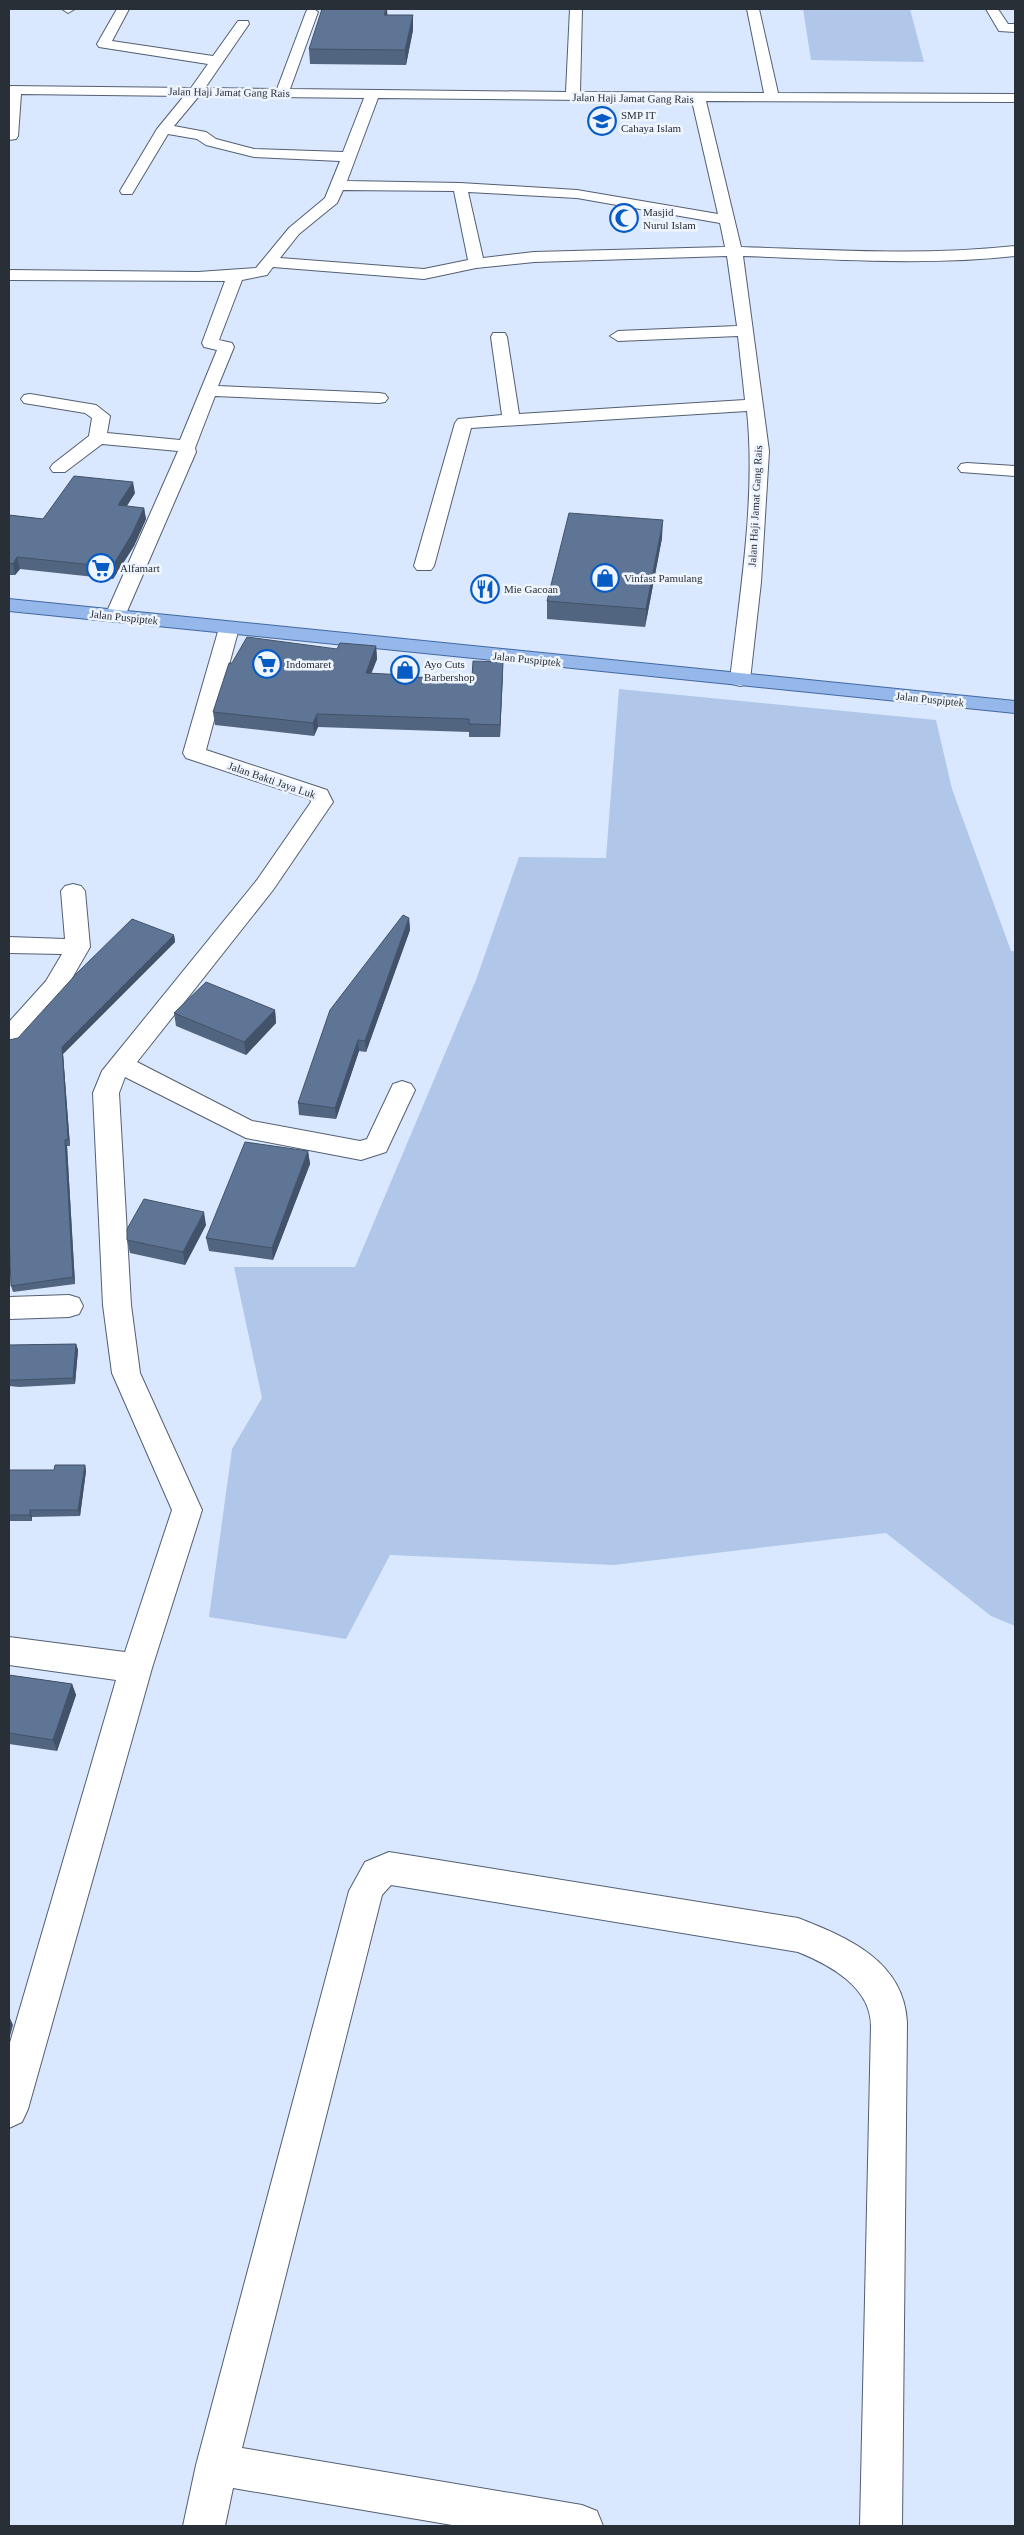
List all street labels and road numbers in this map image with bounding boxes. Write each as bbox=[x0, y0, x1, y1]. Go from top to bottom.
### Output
street label: Jalan Haji Jamat Gang Rais bbox=[168, 85, 290, 99]
street label: Jalan Haji Jamat Gang Rais bbox=[572, 91, 694, 105]
street label: Jalan Haji Jamat Gang Rais bbox=[746, 445, 764, 567]
street label: Jalan Puspiptek bbox=[89, 607, 159, 627]
street label: Jalan Puspiptek bbox=[492, 649, 562, 669]
street label: Jalan Puspiptek bbox=[895, 689, 965, 709]
street label: Jalan Bakti Jaya Luk bbox=[227, 759, 318, 801]

